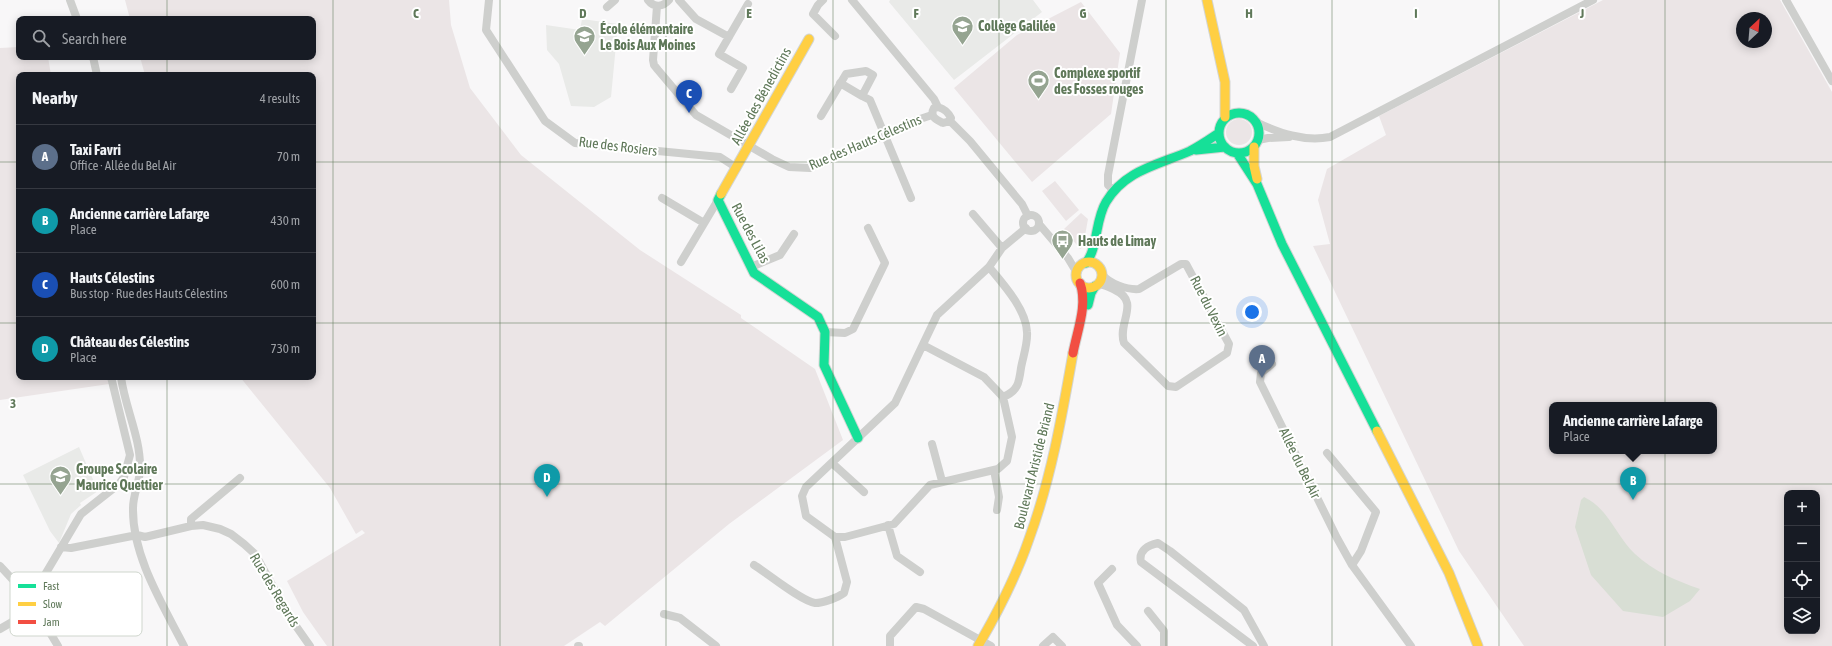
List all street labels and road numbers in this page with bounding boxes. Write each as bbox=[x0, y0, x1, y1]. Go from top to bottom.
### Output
street label: Allée des Bénedictins bbox=[728, 45, 794, 147]
street label: Rue des Hauts Célestins bbox=[806, 111, 924, 173]
street label: Rue des Rosiers bbox=[578, 133, 658, 159]
street label: Rue des Lilas bbox=[729, 200, 774, 266]
street label: Rue du Vexin bbox=[1187, 273, 1231, 339]
street label: Boulevard Aristide Briand bbox=[1011, 401, 1057, 531]
street label: Allée du Bel Air bbox=[1276, 425, 1324, 502]
street label: Rue des Regards bbox=[247, 550, 303, 630]

